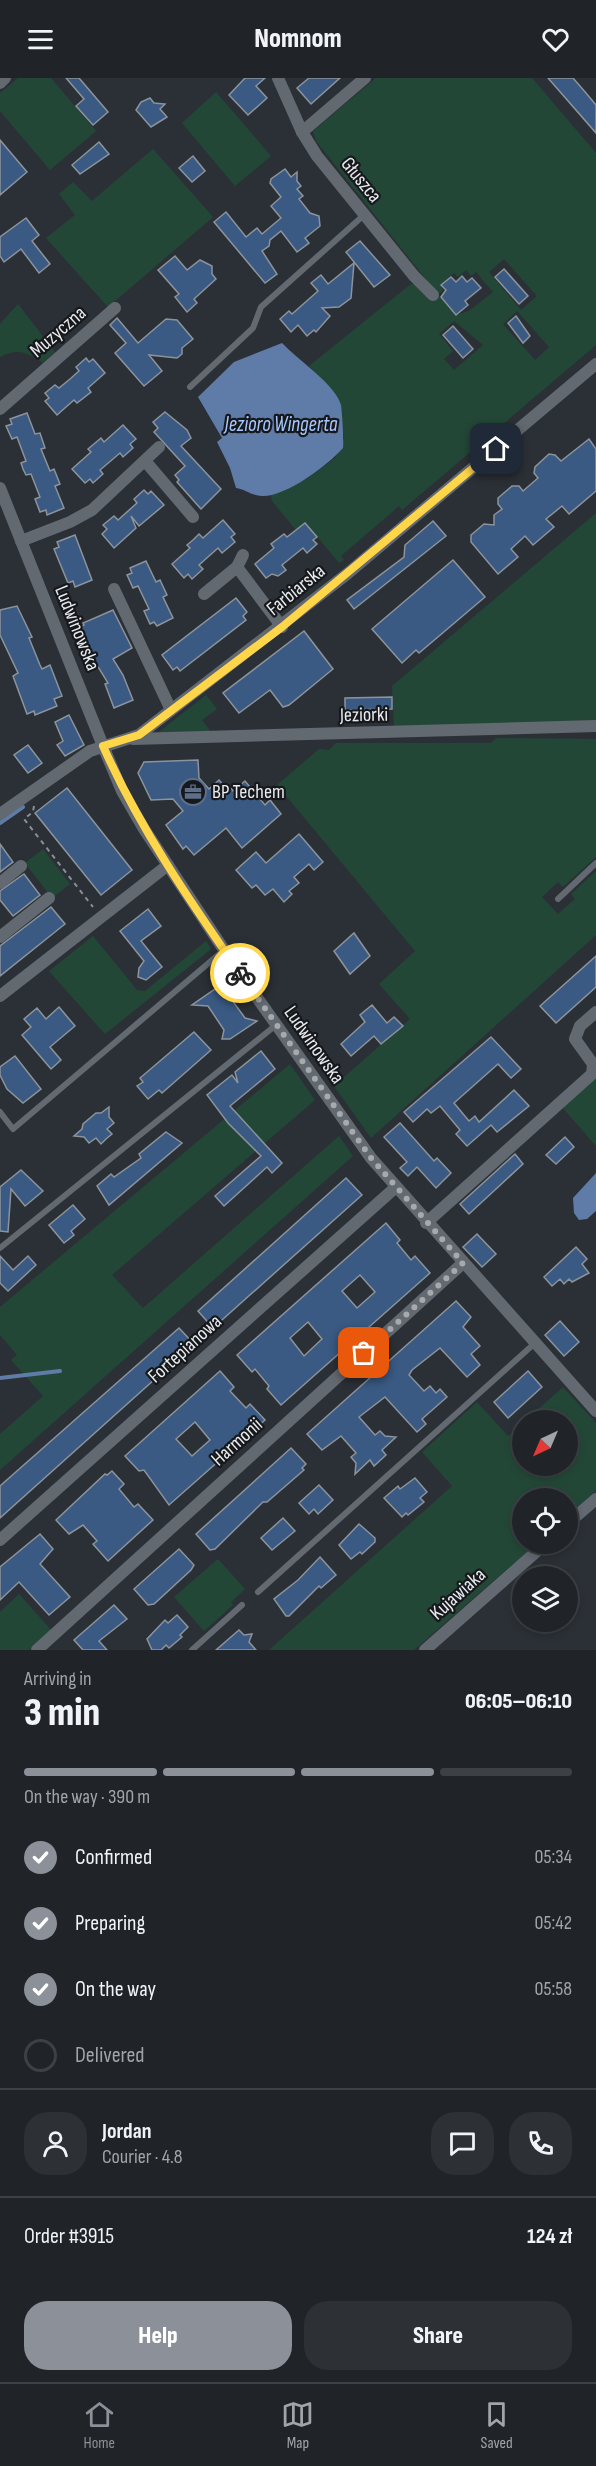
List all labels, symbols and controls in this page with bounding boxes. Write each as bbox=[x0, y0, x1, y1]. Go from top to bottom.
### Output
icon: menu bbox=[24, 23, 57, 56]
text: Nomnom bbox=[254, 23, 342, 55]
icon: heart bbox=[539, 23, 572, 56]
street label: Głuszca bbox=[336, 152, 386, 208]
street label: Muzyczna bbox=[25, 301, 91, 363]
water label: Jezioro Wingerta bbox=[222, 412, 338, 437]
pin bbox=[470, 423, 521, 474]
icon: home bbox=[479, 432, 512, 465]
street label: Farbiarska bbox=[262, 559, 330, 621]
street label: Ludwinowska bbox=[49, 582, 105, 674]
street label: Jeziorki bbox=[339, 703, 388, 727]
office icon: BP Techem bbox=[178, 777, 208, 807]
place label: BP Techem bbox=[212, 780, 285, 804]
courier bbox=[210, 943, 270, 1003]
icon: bike bbox=[224, 957, 257, 990]
street label: Ludwinowska bbox=[278, 1001, 350, 1089]
street label: Fortepianowa bbox=[143, 1310, 227, 1388]
pin bbox=[338, 1327, 389, 1378]
icon: bag bbox=[347, 1336, 380, 1369]
north arrow bbox=[512, 1410, 578, 1476]
map controls bbox=[512, 1410, 578, 1632]
street label: Harmonii bbox=[206, 1413, 268, 1471]
button: locate bbox=[512, 1488, 578, 1554]
street label: Kujawiaka bbox=[425, 1563, 491, 1625]
button: layers bbox=[512, 1566, 578, 1632]
text: Arriving in bbox=[24, 1667, 92, 1691]
text: 06:05–06:10 bbox=[465, 1688, 572, 1715]
text: 3 min bbox=[24, 1690, 100, 1737]
text: On the way · 390 m bbox=[24, 1785, 150, 1809]
icon: check bbox=[24, 1841, 57, 1874]
text: Confirmed bbox=[75, 1844, 152, 1871]
text: 05:34 bbox=[535, 1845, 572, 1869]
icon: check bbox=[24, 1907, 57, 1940]
text: Preparing bbox=[75, 1910, 145, 1937]
text: 05:42 bbox=[535, 1911, 572, 1935]
icon: check bbox=[24, 1973, 57, 2006]
text: On the way bbox=[75, 1976, 156, 2003]
text: 05:58 bbox=[534, 1977, 572, 2001]
text: Delivered bbox=[75, 2042, 144, 2069]
button: person bbox=[24, 2112, 87, 2175]
button: chat bbox=[431, 2112, 494, 2175]
button: phone bbox=[509, 2112, 572, 2175]
text: Jordan bbox=[102, 2118, 151, 2145]
text: Courier · 4.8 bbox=[102, 2145, 183, 2169]
text: Order #3915 bbox=[24, 2223, 114, 2250]
text: 124 zł bbox=[527, 2223, 572, 2250]
button: Help bbox=[24, 2301, 292, 2370]
button: Share bbox=[304, 2301, 572, 2370]
tab: Home bbox=[83, 2398, 116, 2453]
tab: Map bbox=[281, 2398, 314, 2453]
tab: Saved bbox=[480, 2398, 513, 2453]

